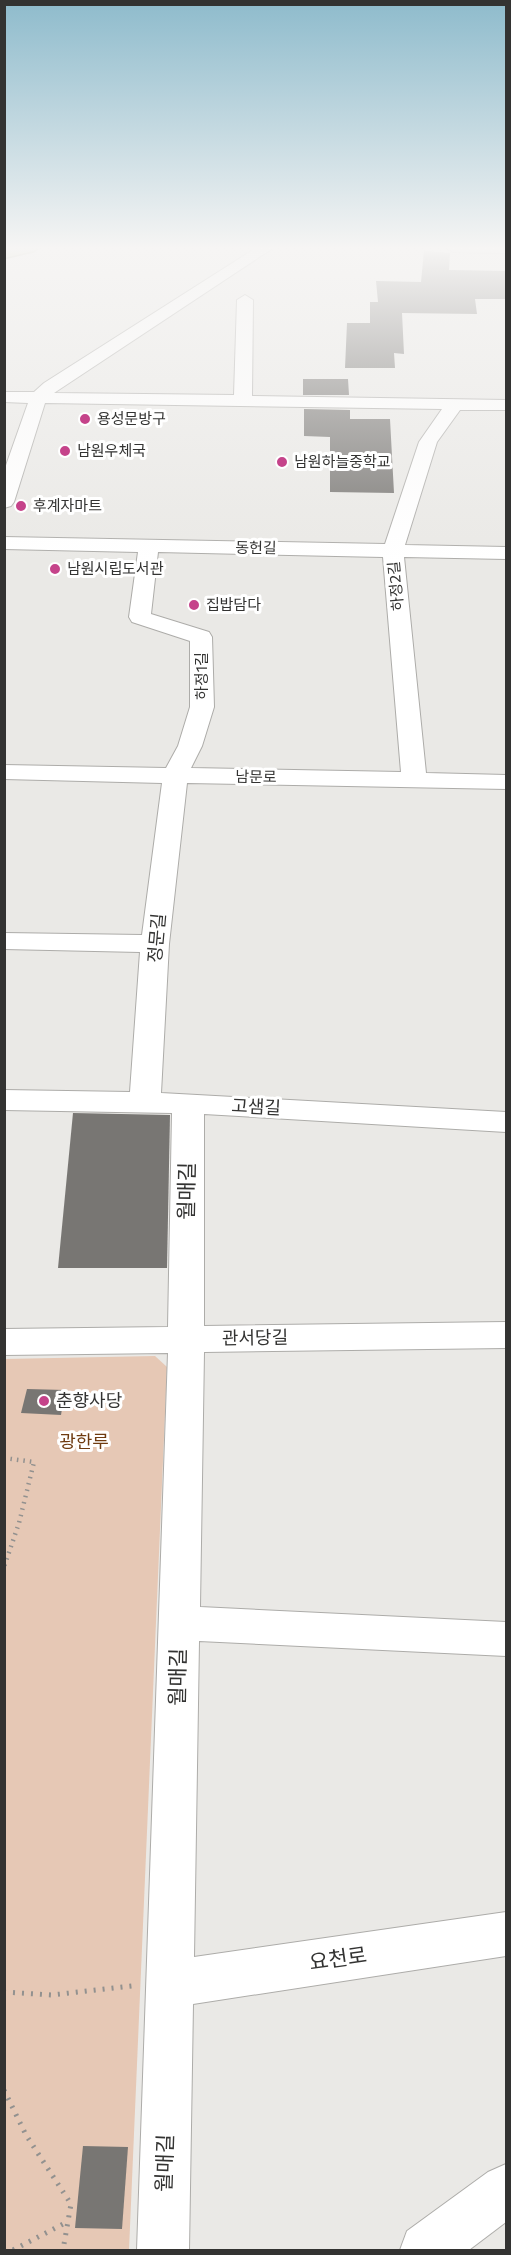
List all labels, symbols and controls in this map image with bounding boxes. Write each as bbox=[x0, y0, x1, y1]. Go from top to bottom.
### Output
place label: 용성문방구 bbox=[97, 409, 166, 427]
marker: 용성문방구 bbox=[78, 412, 92, 426]
place label: 남원우체국 bbox=[77, 441, 146, 459]
marker: 남원우체국 bbox=[58, 444, 72, 458]
place label: 남원하늘중학교 bbox=[294, 452, 391, 470]
marker: 남원하늘중학교 bbox=[275, 455, 289, 469]
place label: 후계자마트 bbox=[33, 496, 102, 514]
marker: 후계자마트 bbox=[14, 499, 28, 513]
street label: 동헌길 bbox=[235, 538, 277, 556]
place label: 남원시립도서관 bbox=[67, 559, 164, 577]
street label: 하정2길 bbox=[384, 561, 406, 612]
marker: 남원시립도서관 bbox=[48, 562, 62, 576]
place label: 집밥담다 bbox=[206, 595, 261, 613]
marker: 집밥담다 bbox=[187, 598, 201, 612]
street label: 하정1길 bbox=[192, 652, 210, 700]
street label: 남문로 bbox=[235, 767, 277, 785]
street label: 정문길 bbox=[143, 912, 169, 964]
street label: 고샘길 bbox=[231, 1094, 281, 1118]
street label: 월매길 bbox=[172, 1162, 199, 1220]
street label: 관서당길 bbox=[222, 1325, 288, 1349]
place label: 춘향사당 bbox=[56, 1389, 122, 1411]
marker: 춘향사당 bbox=[37, 1394, 51, 1408]
park label: 광한루 bbox=[59, 1430, 109, 1452]
street label: 월매길 bbox=[163, 1648, 190, 1706]
street label: 요천로 bbox=[307, 1941, 368, 1974]
street label: 월매길 bbox=[150, 2134, 177, 2192]

